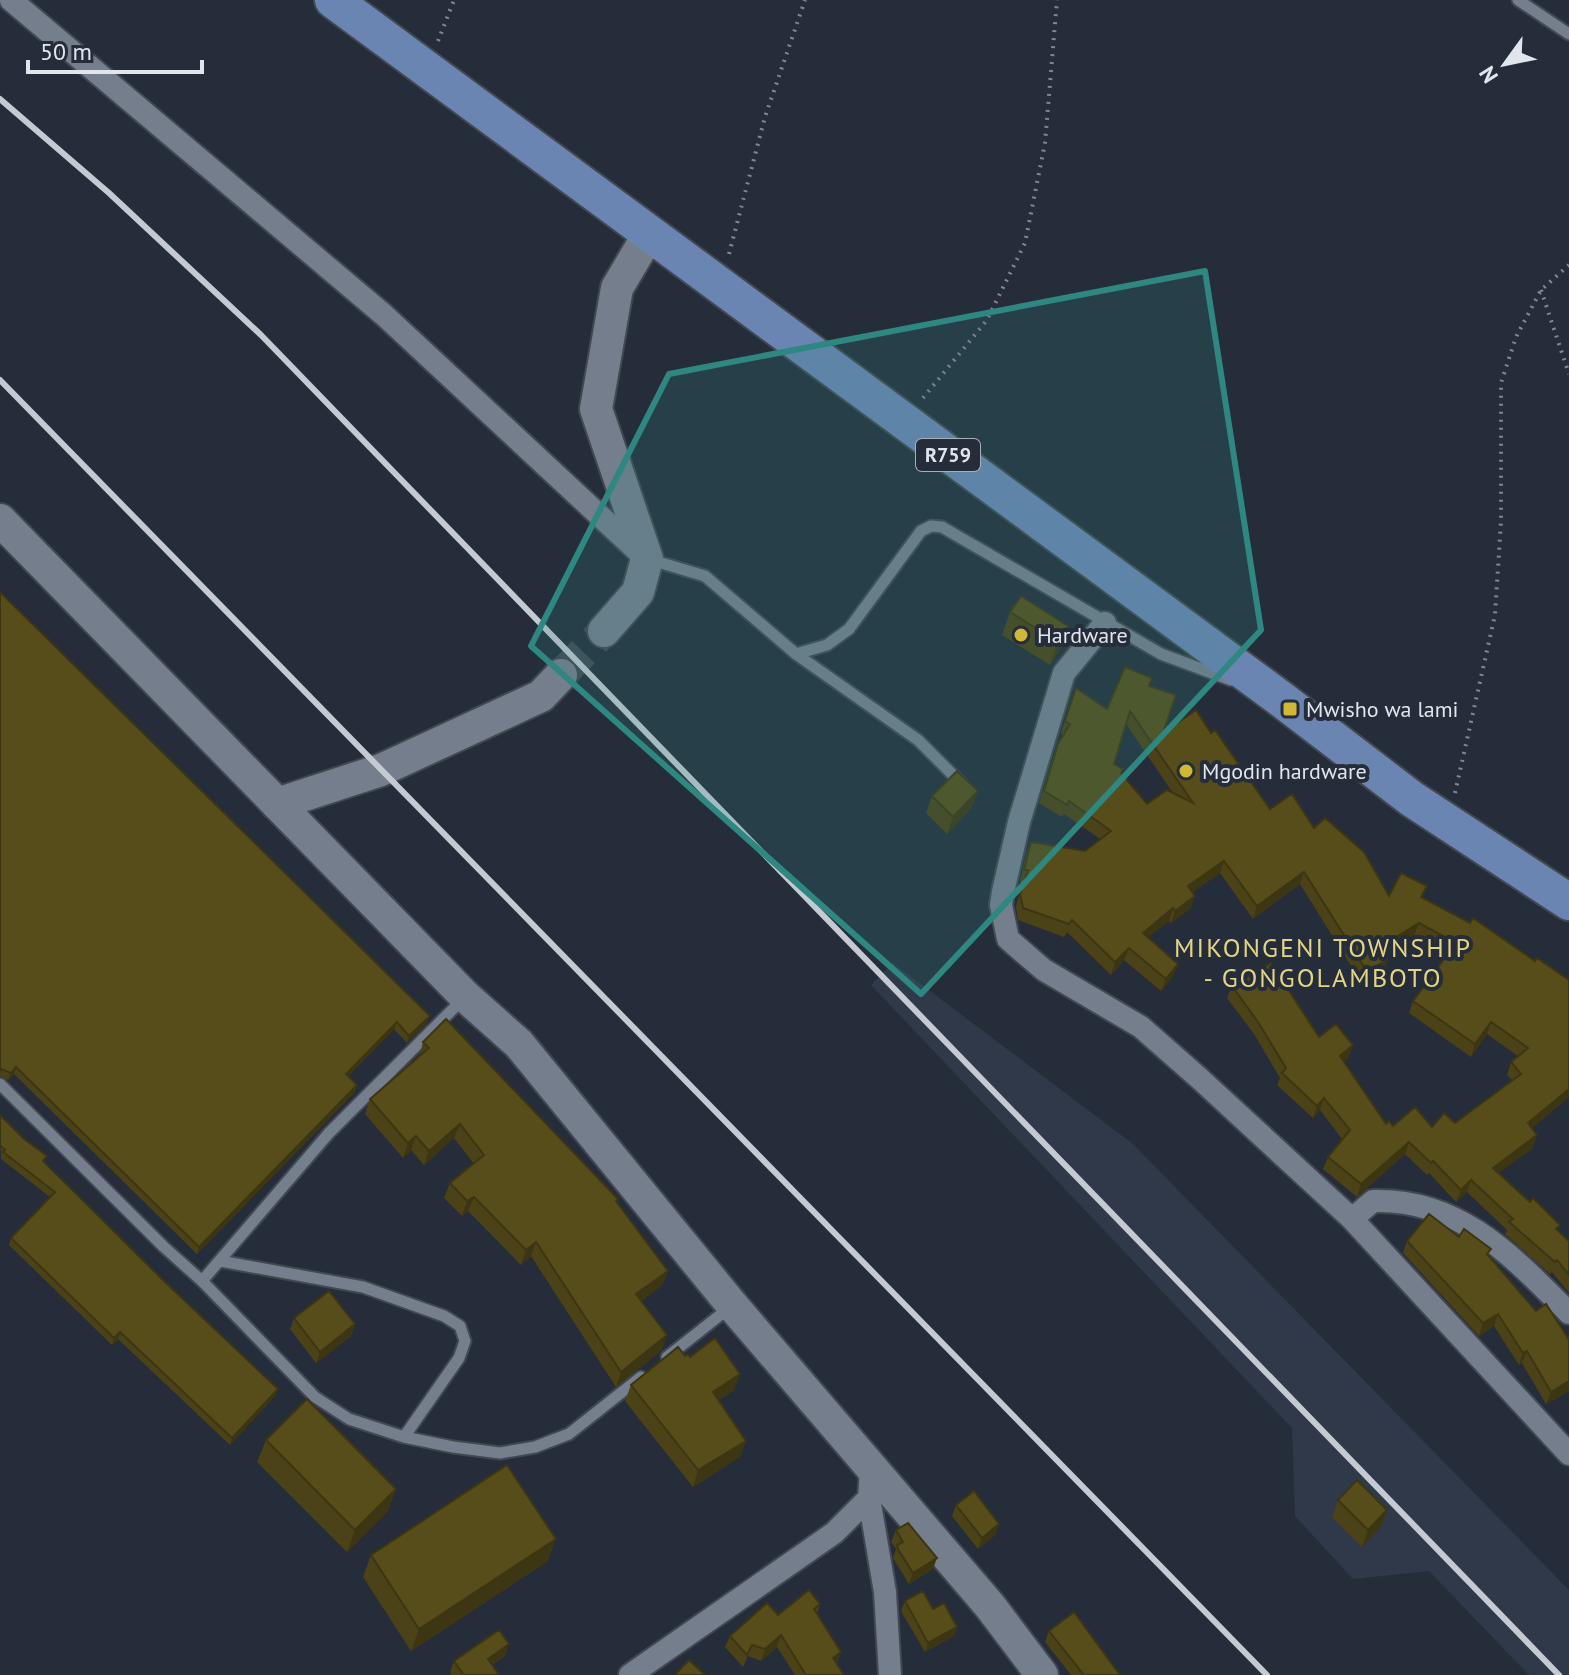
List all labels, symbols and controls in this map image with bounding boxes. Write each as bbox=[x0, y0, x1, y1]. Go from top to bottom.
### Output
scale bar bbox=[28, 24, 202, 74]
north arrow bbox=[1465, 24, 1545, 104]
text: 50 m bbox=[40, 36, 92, 67]
text: N bbox=[1473, 61, 1504, 89]
road number: R759 bbox=[916, 439, 980, 471]
place label: Hardware bbox=[1037, 621, 1128, 649]
marker: Hardware bbox=[1012, 626, 1030, 644]
place label: Mwisho wa lami bbox=[1306, 695, 1458, 723]
marker: Mwisho wa lami bbox=[1281, 700, 1299, 718]
place label: Mgodin hardware bbox=[1202, 757, 1367, 785]
marker: Mgodin hardware bbox=[1177, 762, 1195, 780]
district label: MIKONGENI TOWNSHIP - GONGOLAMBOTO bbox=[1174, 931, 1472, 994]

